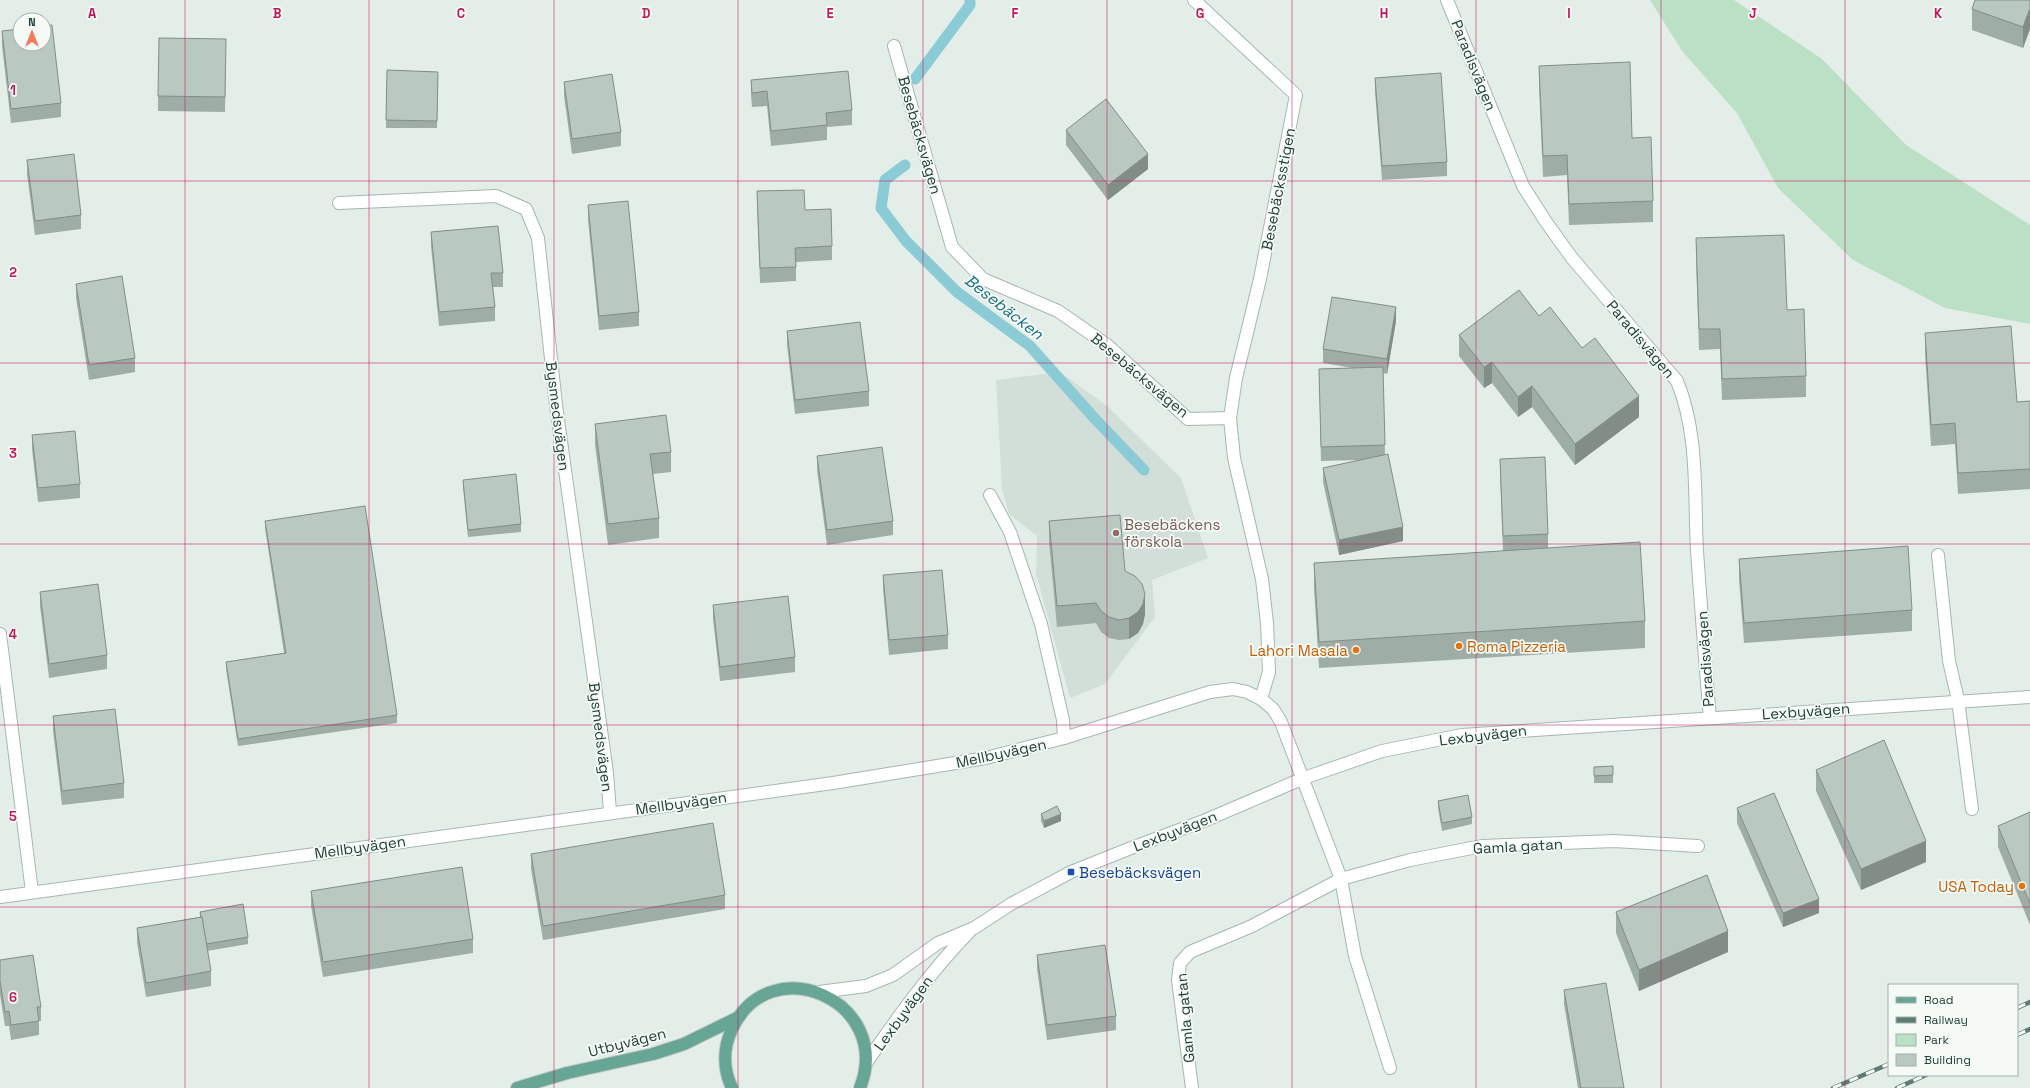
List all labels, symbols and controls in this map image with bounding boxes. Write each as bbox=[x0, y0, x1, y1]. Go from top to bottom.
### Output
text: A bbox=[88, 5, 97, 22]
text: B bbox=[273, 5, 282, 22]
text: C bbox=[457, 5, 465, 22]
text: D bbox=[642, 5, 651, 22]
text: E bbox=[826, 5, 834, 22]
text: F bbox=[1012, 5, 1019, 22]
text: G bbox=[1196, 5, 1204, 22]
text: H bbox=[1380, 5, 1388, 22]
text: I bbox=[1567, 5, 1571, 22]
text: J bbox=[1749, 5, 1757, 22]
text: K bbox=[1934, 5, 1943, 22]
north arrow bbox=[12, 12, 52, 52]
text: N bbox=[28, 15, 36, 29]
street label: Paradisvägen bbox=[1447, 17, 1501, 113]
street label: Besebäcksvägen bbox=[894, 74, 946, 196]
text: 1 bbox=[10, 82, 16, 99]
street label: Besebäcksstigen bbox=[1257, 126, 1299, 252]
text: 2 bbox=[9, 264, 17, 281]
water label: Besebäcken bbox=[960, 270, 1049, 345]
street label: Paradisvägen bbox=[1603, 296, 1679, 382]
street label: Besebäcksvägen bbox=[1087, 328, 1193, 422]
street label: Bysmedsvägen bbox=[542, 360, 574, 472]
text: 3 bbox=[9, 445, 17, 462]
place label: Besebäckens förskola bbox=[1124, 515, 1220, 551]
marker: Besebäckens förskola bbox=[1111, 528, 1121, 538]
street label: Paradisvägen bbox=[1692, 610, 1718, 708]
text: 4 bbox=[9, 626, 17, 643]
place label: Roma Pizzeria bbox=[1467, 637, 1566, 656]
place label: Lahori Masala bbox=[1249, 641, 1348, 660]
marker: Roma Pizzeria bbox=[1454, 641, 1464, 651]
marker: Lahori Masala bbox=[1351, 645, 1361, 655]
street label: Bysmedsvägen bbox=[585, 681, 617, 793]
street label: Lexbyvägen bbox=[1761, 698, 1851, 724]
street label: Lexbyvägen bbox=[1438, 720, 1528, 750]
street label: Mellbyvägen bbox=[954, 734, 1048, 772]
street label: Mellbyvägen bbox=[634, 787, 728, 819]
street label: Lexbyvägen bbox=[1130, 806, 1220, 856]
text: 5 bbox=[9, 808, 17, 825]
street label: Mellbyvägen bbox=[313, 831, 407, 863]
street label: Gamla gatan bbox=[1473, 834, 1563, 858]
place label: Besebäcksvägen bbox=[1079, 863, 1201, 882]
marker: Besebäcksvägen bbox=[1066, 867, 1076, 877]
place label: USA Today bbox=[1938, 877, 2014, 896]
marker: USA Today bbox=[2017, 881, 2027, 891]
street label: Lexbyvägen bbox=[869, 972, 937, 1054]
street label: Gamla gatan bbox=[1172, 972, 1198, 1064]
legend bbox=[1888, 984, 2018, 1076]
text: 6 bbox=[9, 989, 17, 1006]
text: Road bbox=[1924, 992, 1953, 1008]
text: Railway bbox=[1924, 1012, 1968, 1028]
street label: Utbyvägen bbox=[586, 1023, 668, 1061]
text: Park bbox=[1924, 1032, 1949, 1048]
text: Building bbox=[1924, 1052, 1971, 1068]

